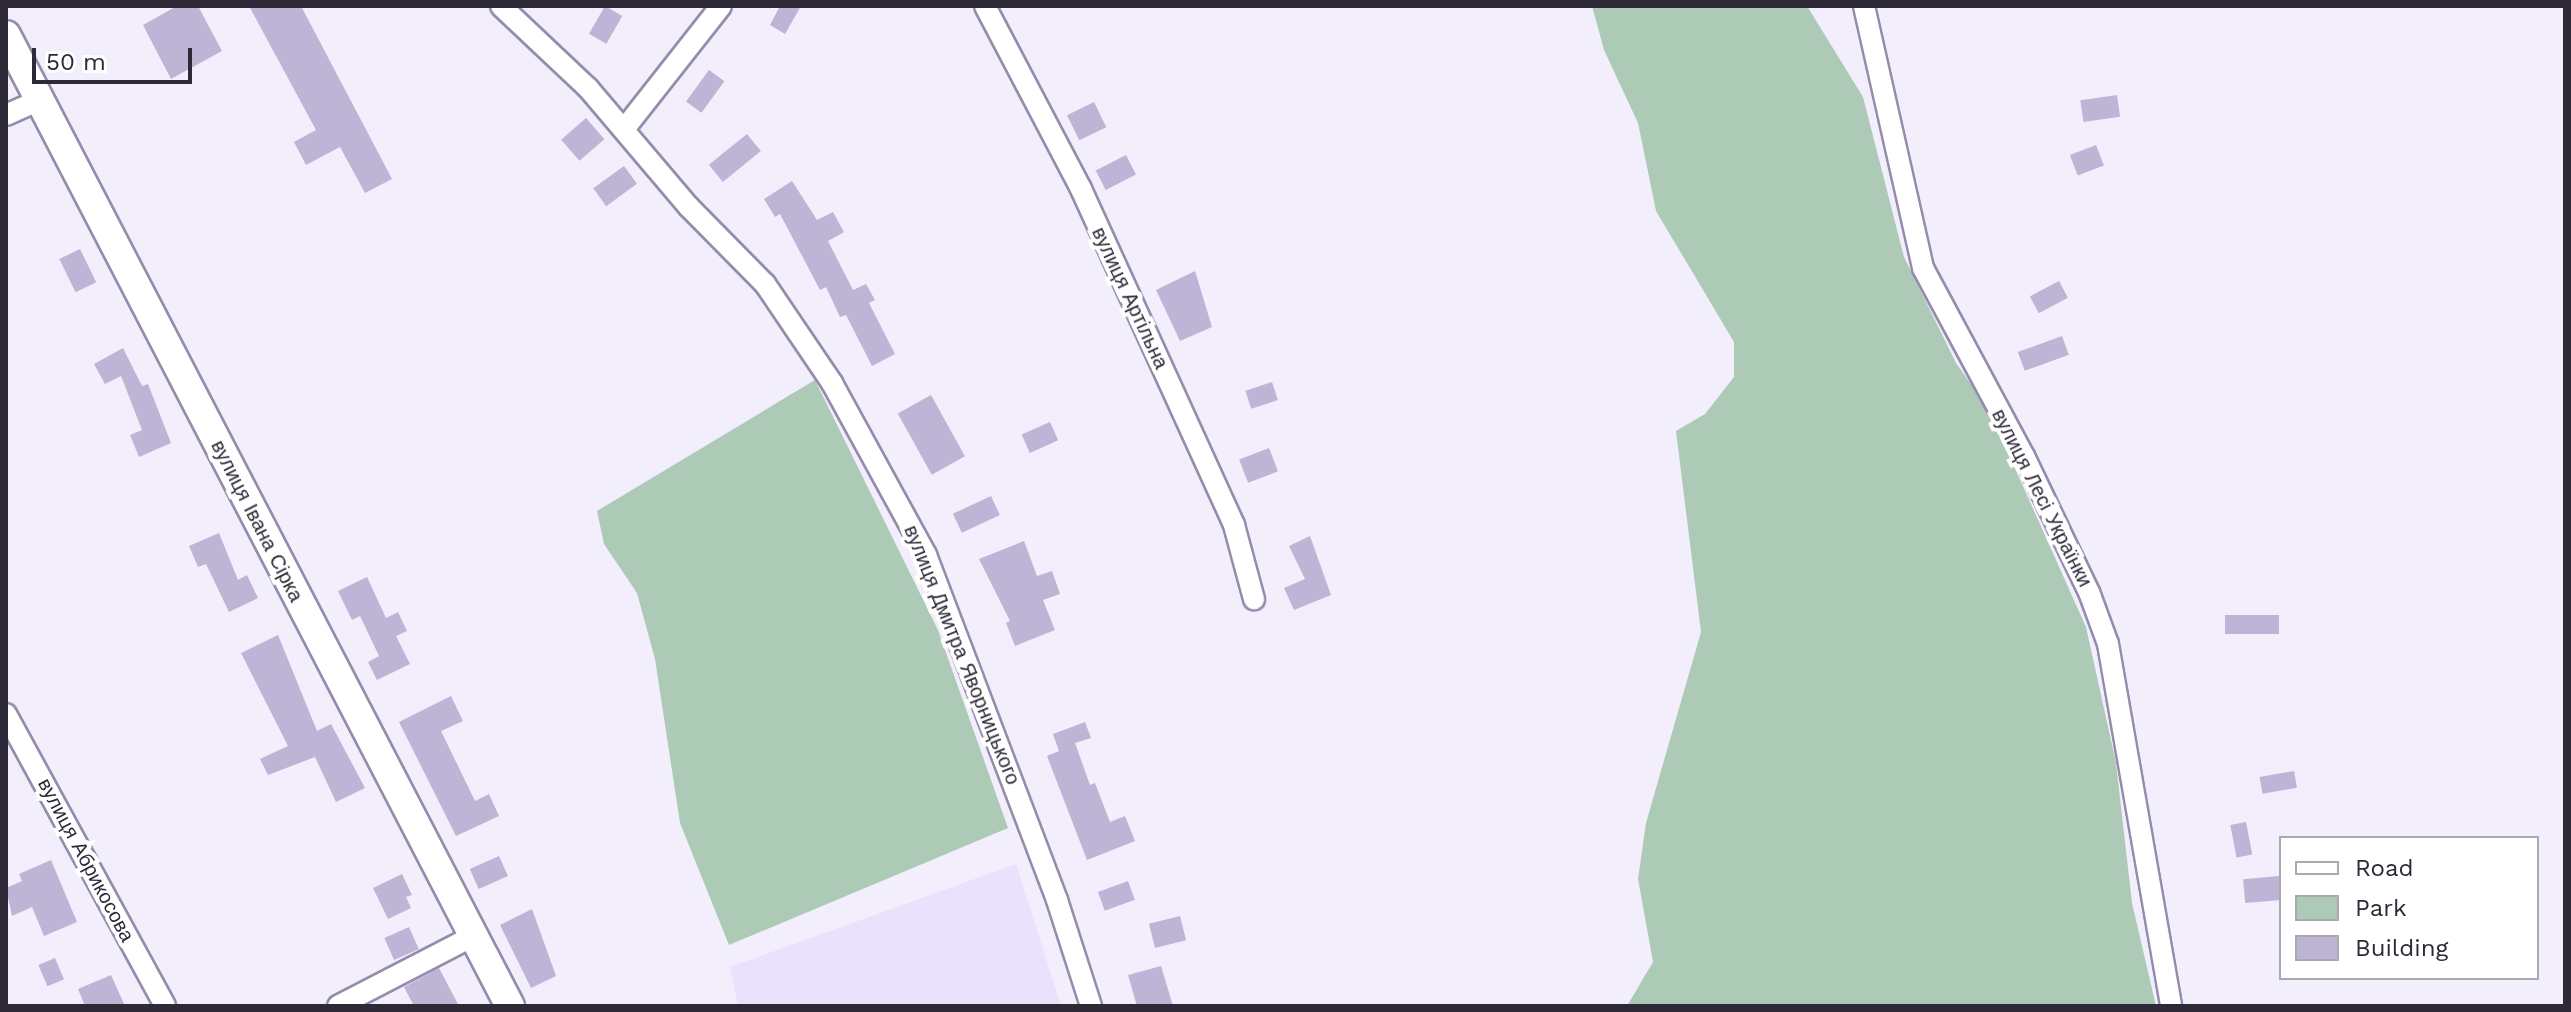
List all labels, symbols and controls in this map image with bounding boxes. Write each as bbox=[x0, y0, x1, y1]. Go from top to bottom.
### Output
scale bar bbox=[36, 32, 196, 82]
text: 50 m bbox=[46, 48, 106, 76]
street label: вулиця Артільна bbox=[1087, 223, 1173, 373]
street label: вулиця Лесі Українки bbox=[1987, 405, 2097, 591]
street label: вулиця Івана Сірка bbox=[206, 436, 308, 606]
street label: вулиця Дмитра Яворницького bbox=[899, 522, 1025, 788]
street label: вулиця Абрикосова bbox=[33, 774, 139, 946]
legend bbox=[2279, 836, 2539, 980]
text: Road bbox=[2355, 854, 2414, 882]
text: Park bbox=[2355, 894, 2407, 922]
text: Building bbox=[2355, 934, 2448, 962]

